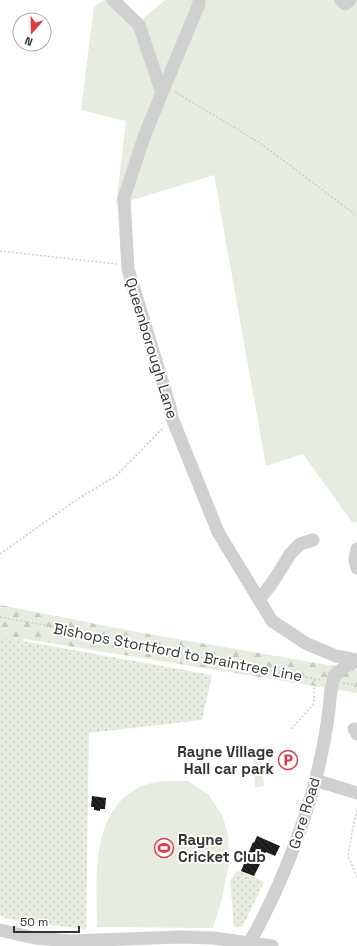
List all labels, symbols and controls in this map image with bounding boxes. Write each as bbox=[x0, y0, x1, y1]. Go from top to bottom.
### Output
north arrow bbox=[12, 12, 52, 52]
text: N bbox=[23, 34, 34, 49]
street label: Queenborough Lane bbox=[121, 275, 183, 421]
street label: Bishops Stortford to Braintree Line bbox=[52, 619, 304, 686]
place label: Rayne Village Hall car park bbox=[177, 742, 275, 778]
parking icon: Rayne Village Hall car park bbox=[277, 749, 299, 771]
street label: Gore Road bbox=[284, 775, 324, 851]
place label: Rayne Cricket Club bbox=[178, 830, 266, 866]
sports icon: Rayne Cricket Club bbox=[153, 837, 175, 859]
scale bar bbox=[14, 908, 79, 934]
text: 50 m bbox=[20, 914, 48, 930]

